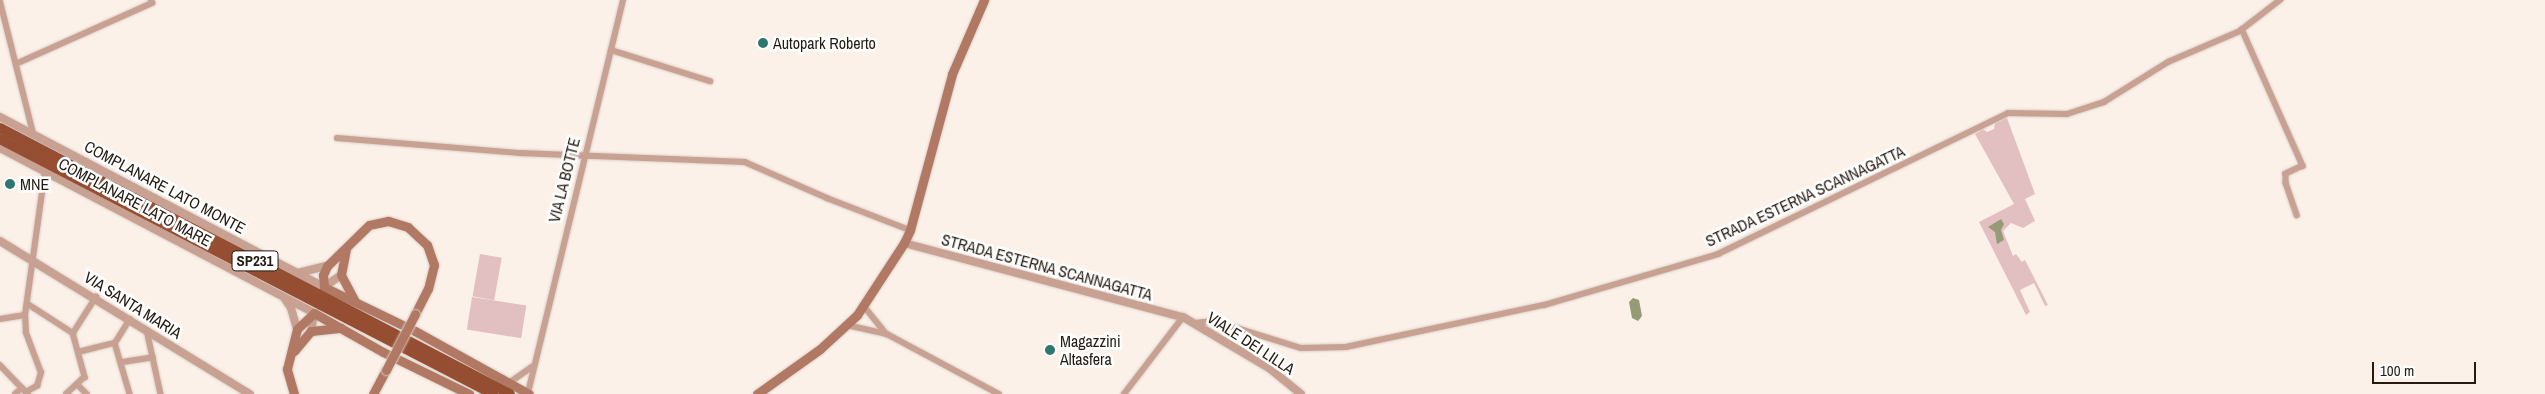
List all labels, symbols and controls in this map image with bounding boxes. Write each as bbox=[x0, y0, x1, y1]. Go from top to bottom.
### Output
place label: Autopark Roberto bbox=[773, 33, 876, 53]
marker: Autopark Roberto bbox=[757, 37, 769, 49]
street label: VIA LA BOTTE bbox=[544, 135, 584, 225]
street label: COMPLANARE LATO MONTE bbox=[81, 136, 249, 238]
street label: STRADA ESTERNA SCANNAGATTA bbox=[1702, 141, 1908, 251]
street label: COMPLANARE LATO MARE bbox=[55, 154, 215, 250]
place label: MNE bbox=[20, 174, 49, 194]
marker: MNE bbox=[4, 178, 16, 190]
street label: STRADA ESTERNA SCANNAGATTA bbox=[939, 229, 1155, 305]
road number: SP231 bbox=[231, 248, 279, 274]
street label: VIA SANTA MARIA bbox=[80, 267, 186, 343]
street label: VIALE DEI LILLA bbox=[1204, 308, 1298, 378]
place label: Magazzini Altasfera bbox=[1060, 331, 1121, 369]
marker: Magazzini Altasfera bbox=[1044, 344, 1056, 356]
scale bar bbox=[2375, 352, 2479, 384]
text: 100 m bbox=[2380, 360, 2414, 381]

